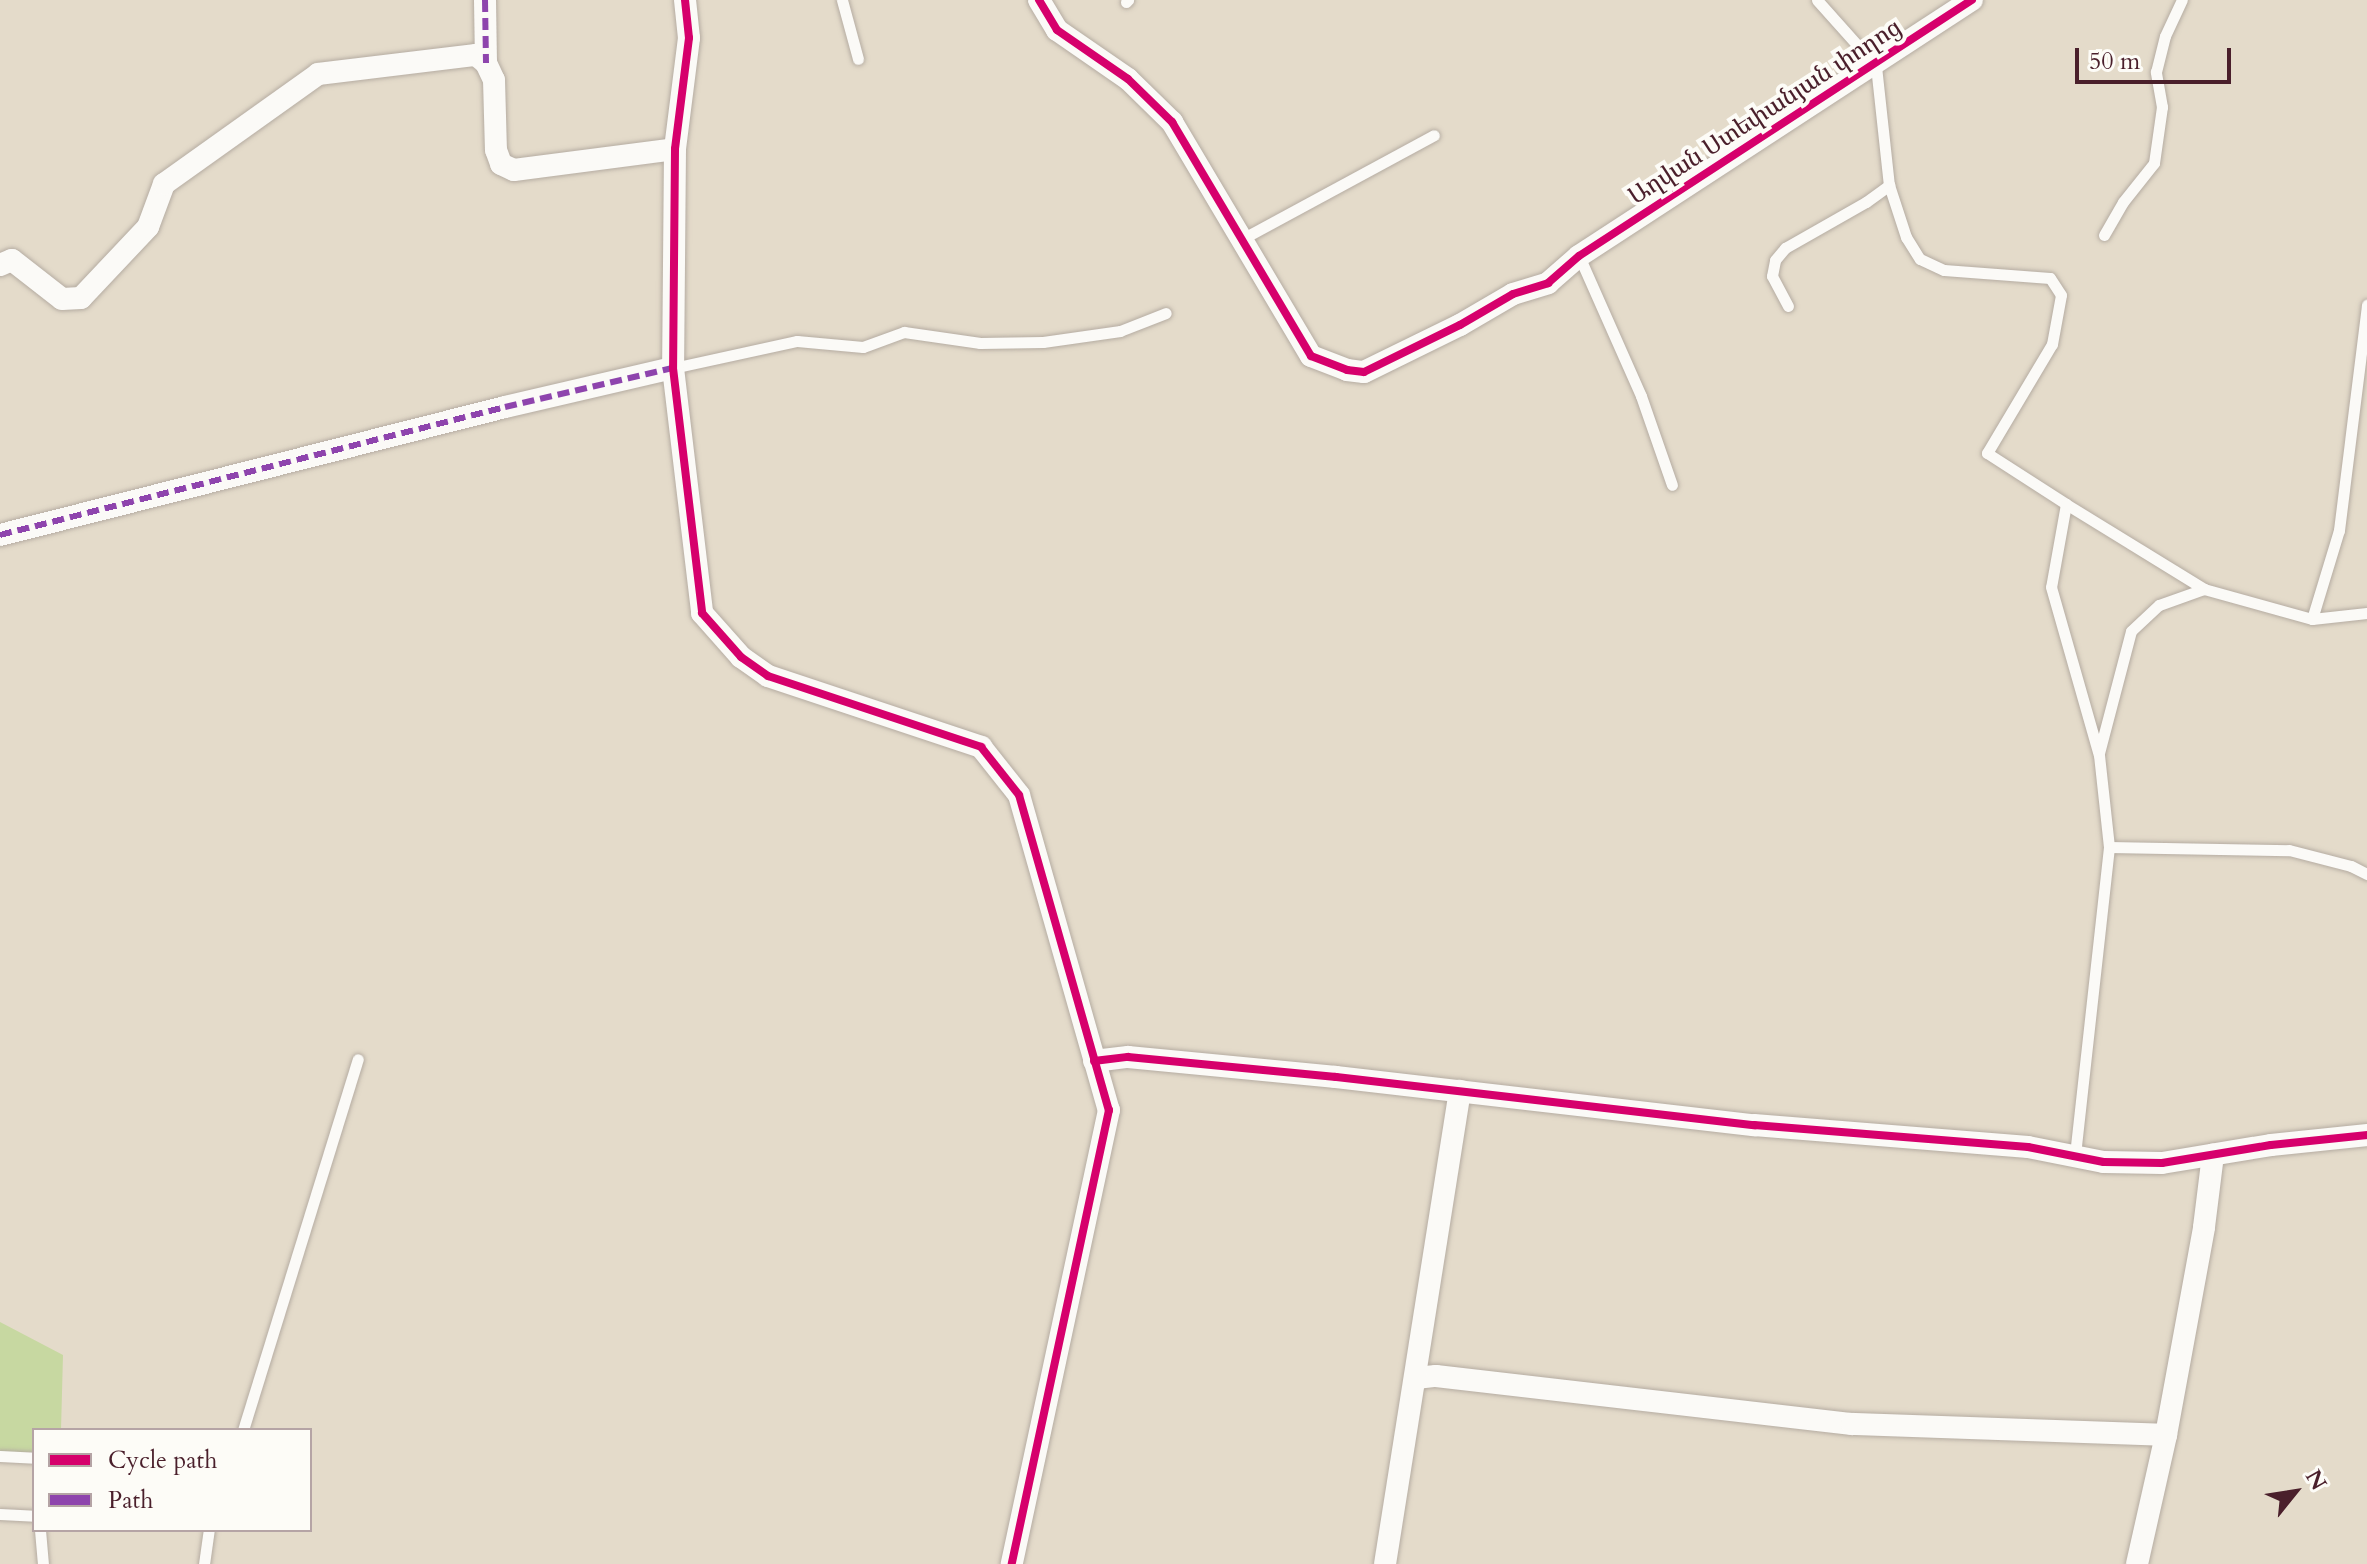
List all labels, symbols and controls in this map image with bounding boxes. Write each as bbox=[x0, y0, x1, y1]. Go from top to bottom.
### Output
street label: Աղվան Ստեփանյան փողոց bbox=[1623, 13, 1907, 211]
scale bar bbox=[2079, 32, 2235, 82]
text: 50 m bbox=[2089, 45, 2140, 78]
legend bbox=[32, 1428, 312, 1532]
text: Cycle path bbox=[108, 1444, 217, 1477]
north arrow bbox=[2255, 1452, 2335, 1532]
text: N bbox=[2298, 1464, 2334, 1496]
text: Path bbox=[108, 1484, 153, 1517]

